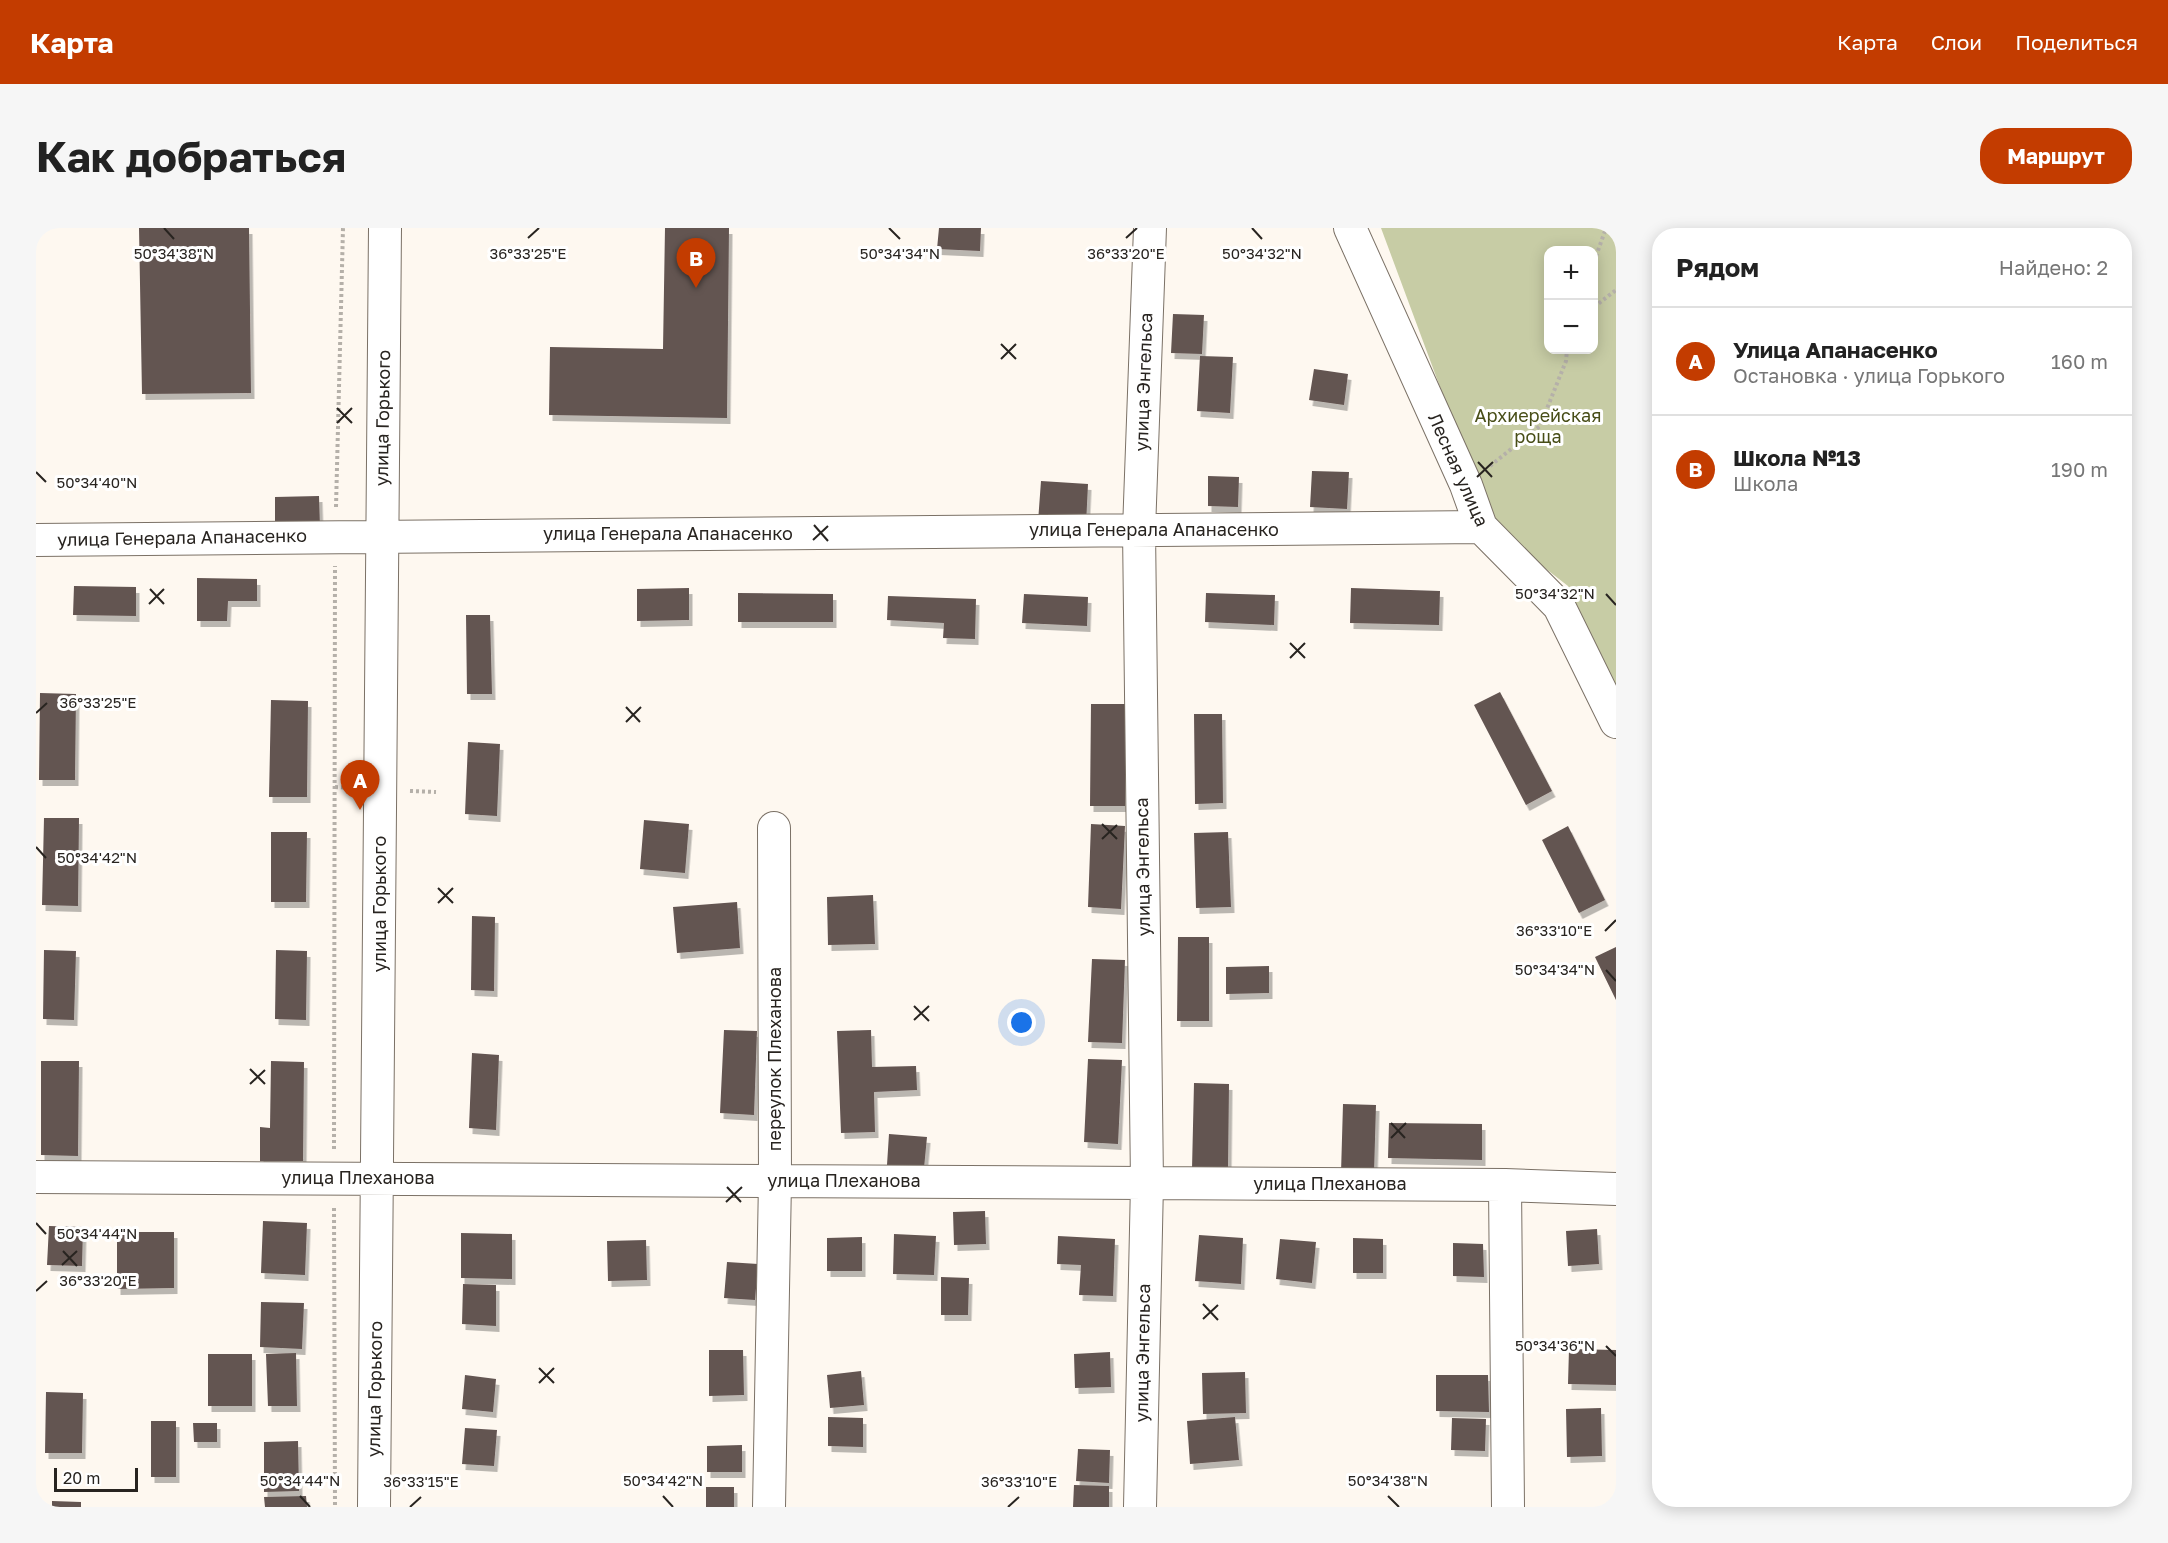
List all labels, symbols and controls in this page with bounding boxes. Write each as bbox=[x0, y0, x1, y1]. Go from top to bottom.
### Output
text: Карта bbox=[30, 26, 114, 59]
text: Карта bbox=[1837, 29, 1898, 55]
text: Слои bbox=[1931, 29, 1982, 55]
text: Поделиться bbox=[2015, 29, 2138, 55]
button: Маршрут bbox=[1980, 128, 2132, 184]
text: Как добраться bbox=[36, 131, 346, 181]
pin: B bbox=[676, 238, 716, 288]
text: 50°34'38"N bbox=[134, 244, 214, 262]
text: 36°33'25"E bbox=[490, 244, 566, 262]
text: 50°34'34"N bbox=[860, 244, 940, 262]
text: 36°33'20"E bbox=[1087, 244, 1165, 262]
text: 50°34'32"N bbox=[1222, 244, 1302, 262]
map controls bbox=[1544, 246, 1598, 354]
button: + bbox=[1544, 246, 1598, 300]
text: Рядом bbox=[1676, 252, 1759, 283]
text: Найдено: 2 bbox=[1999, 255, 2108, 279]
button: − bbox=[1544, 300, 1598, 354]
street label: улица Энгельса bbox=[1130, 312, 1156, 452]
text: Улица Апанасенко bbox=[1733, 336, 1938, 363]
text: A bbox=[1688, 349, 1703, 373]
text: 160 m bbox=[2051, 349, 2108, 373]
street label: улица Горького bbox=[370, 350, 394, 486]
text: Остановка · улица Горького bbox=[1733, 363, 2005, 387]
park label: Архиерейская роща bbox=[1475, 404, 1602, 447]
street label: Лесная улица bbox=[1424, 409, 1494, 530]
text: Школа №13 bbox=[1733, 444, 1861, 471]
text: B bbox=[1688, 457, 1703, 481]
text: 190 m bbox=[2051, 457, 2108, 481]
text: Школа bbox=[1733, 471, 1798, 495]
text: 50°34'40"N bbox=[57, 473, 137, 491]
street label: улица Генерала Апанасенко bbox=[1029, 518, 1279, 540]
street label: улица Генерала Апанасенко bbox=[543, 522, 793, 544]
street label: улица Генерала Апанасенко bbox=[57, 524, 307, 550]
text: 50°34'32"N bbox=[1515, 584, 1595, 602]
text: 36°33'25"E bbox=[60, 693, 136, 711]
pin: A bbox=[340, 760, 380, 810]
street label: улица Энгельса bbox=[1130, 797, 1154, 937]
street label: улица Горького bbox=[368, 836, 390, 972]
text: 50°34'42"N bbox=[57, 848, 137, 866]
text: 36°33'10"E bbox=[1516, 921, 1592, 939]
text: 50°34'34"N bbox=[1515, 960, 1595, 978]
street label: переулок Плеханова bbox=[763, 967, 785, 1151]
your location bbox=[1007, 1008, 1036, 1037]
street label: улица Плеханова bbox=[281, 1166, 435, 1188]
street label: улица Плеханова bbox=[767, 1169, 921, 1191]
street label: улица Плеханова bbox=[1253, 1172, 1407, 1194]
text: 50°34'44"N bbox=[57, 1224, 137, 1242]
text: 36°33'20"E bbox=[59, 1271, 137, 1289]
street label: улица Энгельса bbox=[1130, 1283, 1154, 1423]
street label: улица Горького bbox=[362, 1321, 386, 1457]
text: 50°34'36"N bbox=[1515, 1336, 1595, 1354]
scale bar bbox=[54, 1465, 138, 1492]
text: 20 m bbox=[63, 1468, 100, 1488]
text: 50°34'44"N bbox=[260, 1471, 340, 1489]
text: 50°34'42"N bbox=[623, 1471, 703, 1489]
text: 50°34'38"N bbox=[1348, 1471, 1428, 1489]
text: 36°33'15"E bbox=[383, 1472, 459, 1490]
text: 36°33'10"E bbox=[981, 1472, 1057, 1490]

